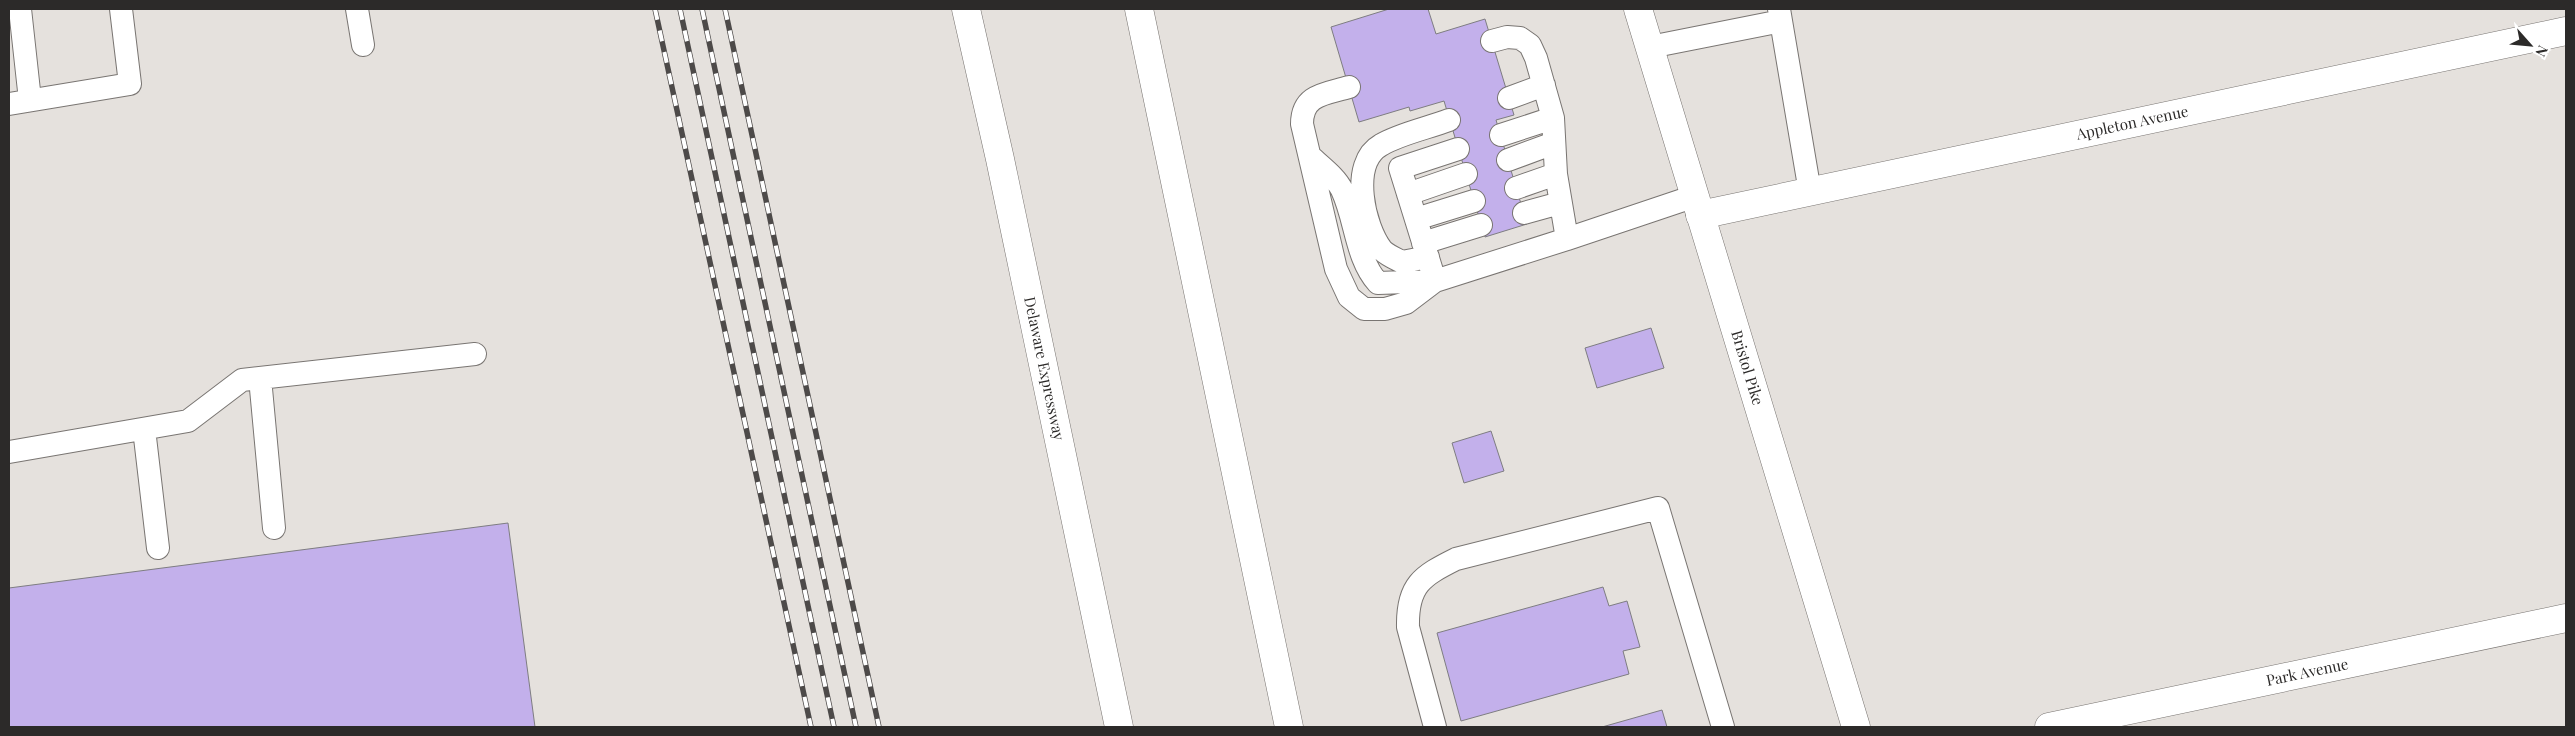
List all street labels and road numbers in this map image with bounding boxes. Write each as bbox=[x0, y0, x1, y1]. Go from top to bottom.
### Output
street label: Appleton Avenue bbox=[2073, 101, 2190, 144]
street label: Delaware Expressway bbox=[1020, 295, 1070, 443]
street label: Bristol Pike bbox=[1727, 328, 1769, 407]
street label: Park Avenue bbox=[2264, 653, 2350, 690]

